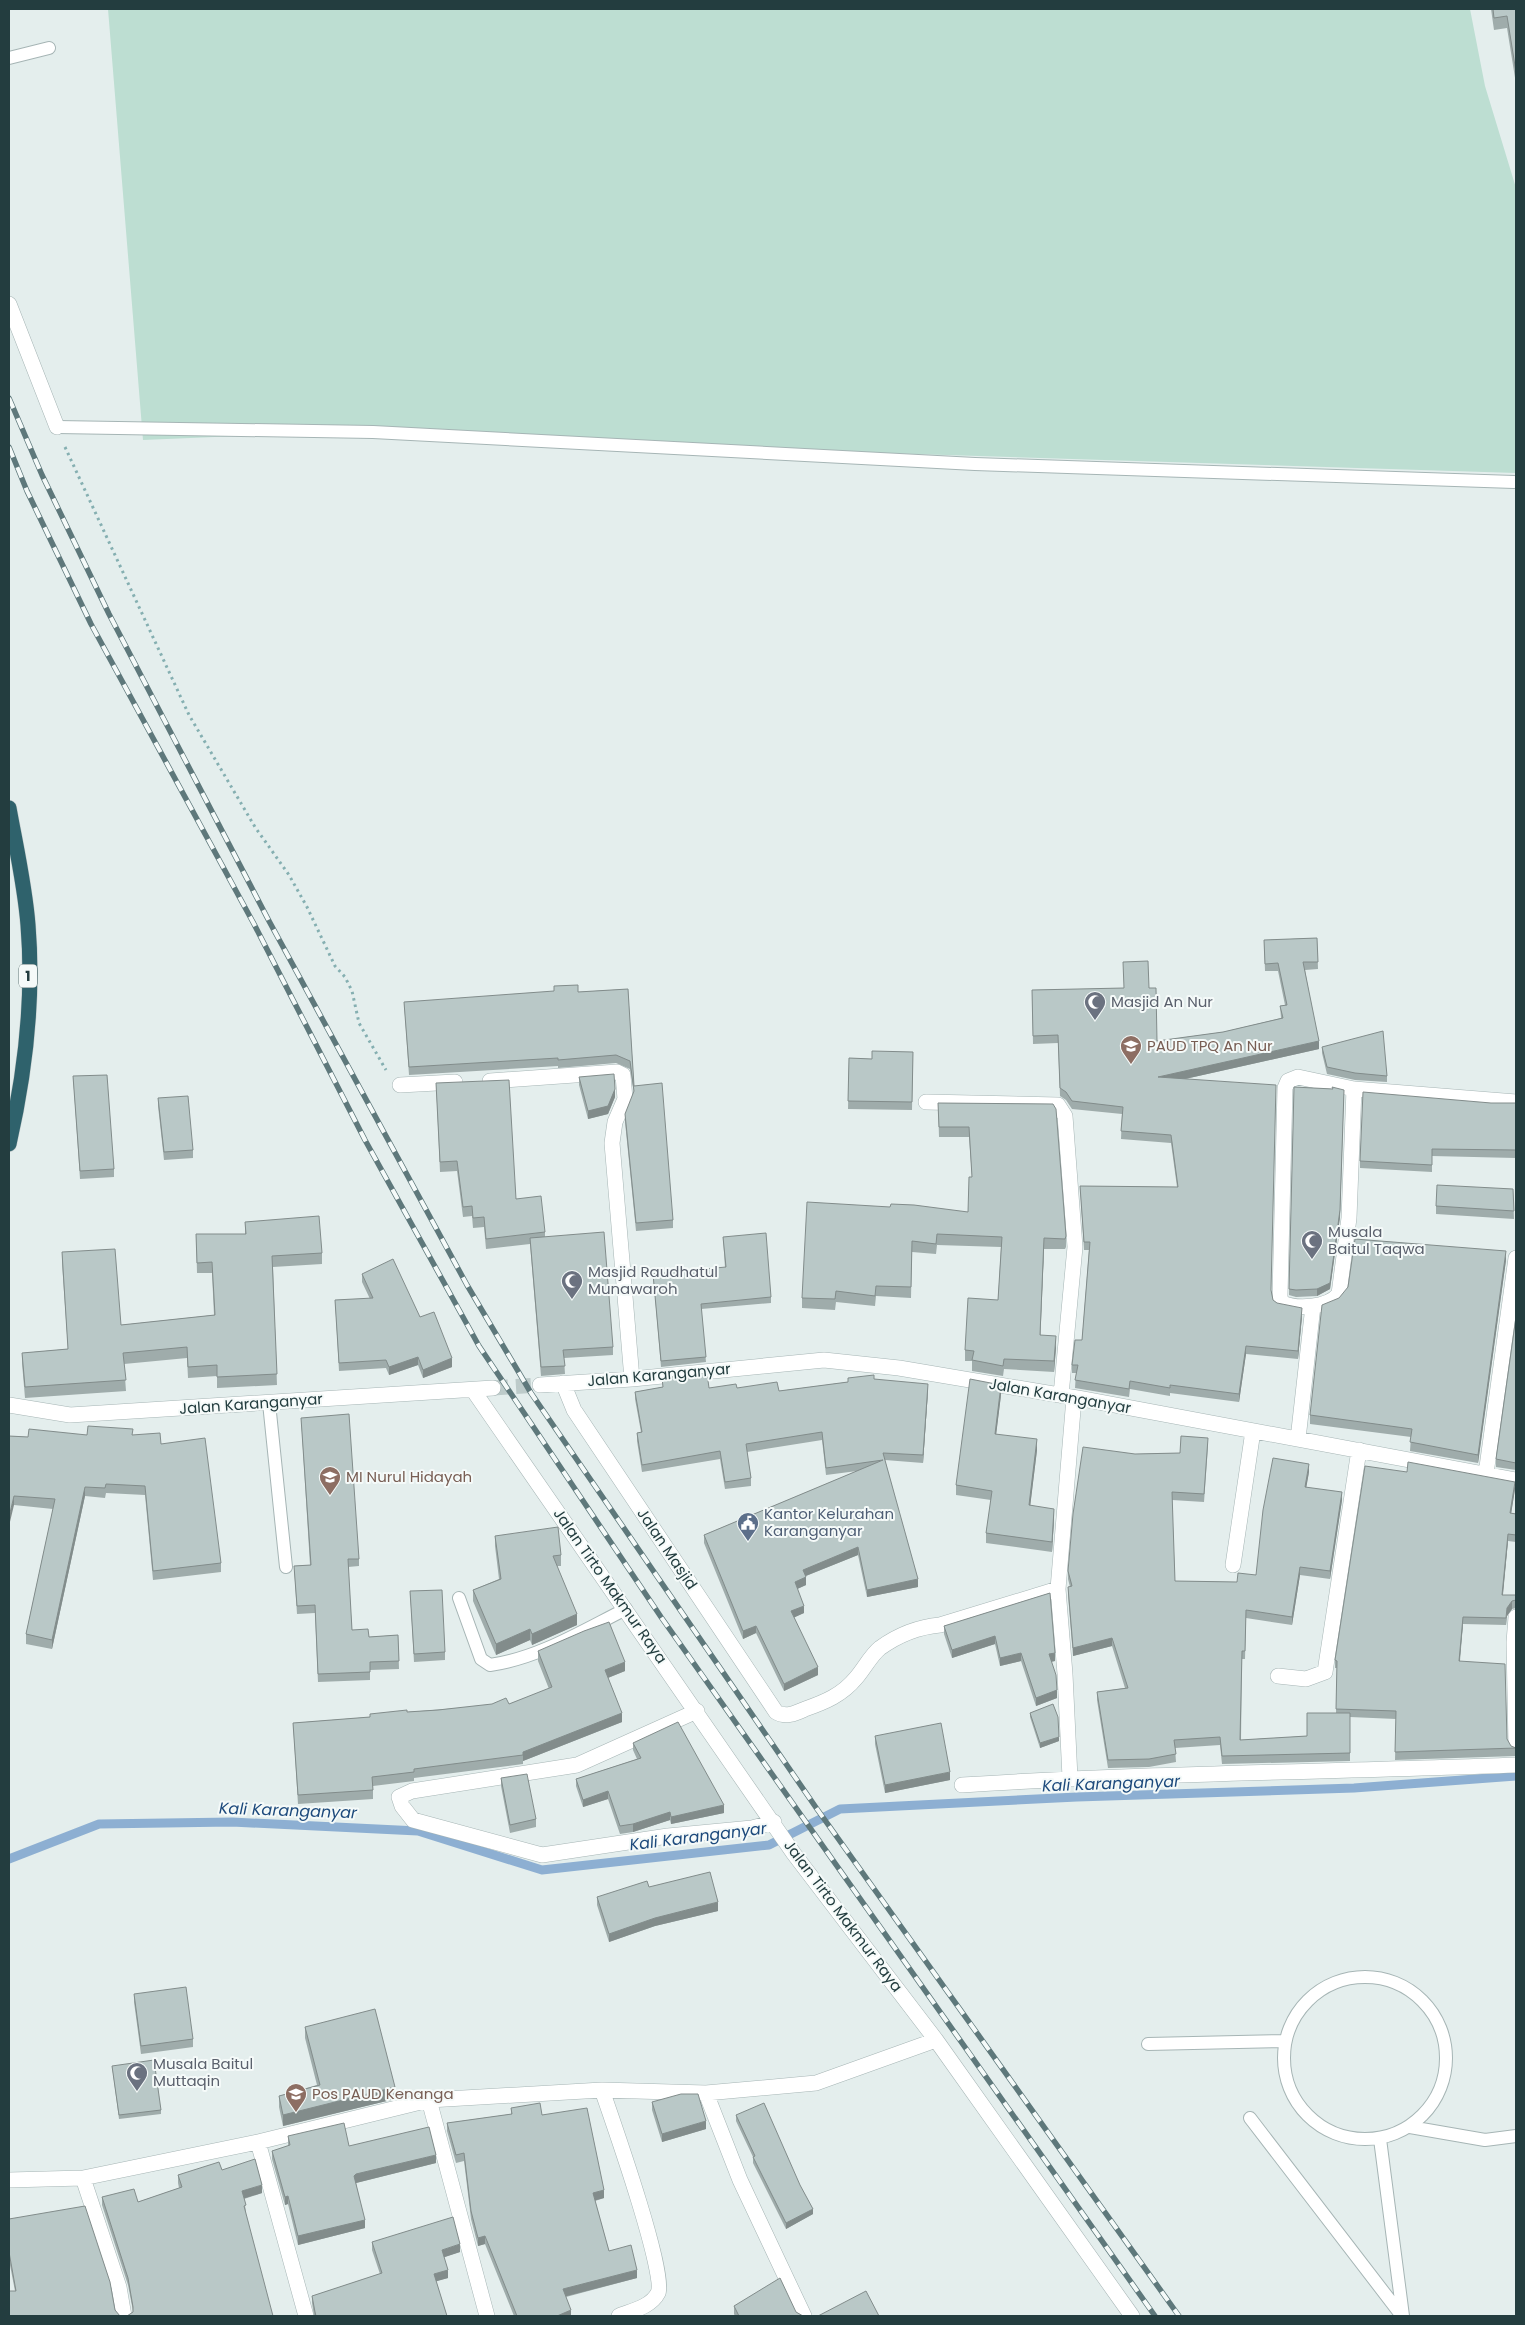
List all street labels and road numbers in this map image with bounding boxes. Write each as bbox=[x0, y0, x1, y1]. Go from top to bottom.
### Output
road number: 1 bbox=[19, 964, 37, 988]
street label: Jalan Karanganyar bbox=[586, 1358, 732, 1391]
street label: Jalan Karanganyar bbox=[987, 1373, 1133, 1418]
street label: Jalan Karanganyar bbox=[178, 1388, 324, 1419]
street label: Jalan Tirto Makmur Raya bbox=[549, 1504, 672, 1668]
street label: Jalan Masjid bbox=[632, 1504, 702, 1594]
street label: Jalan Tirto Makmur Raya bbox=[779, 1835, 908, 1996]

